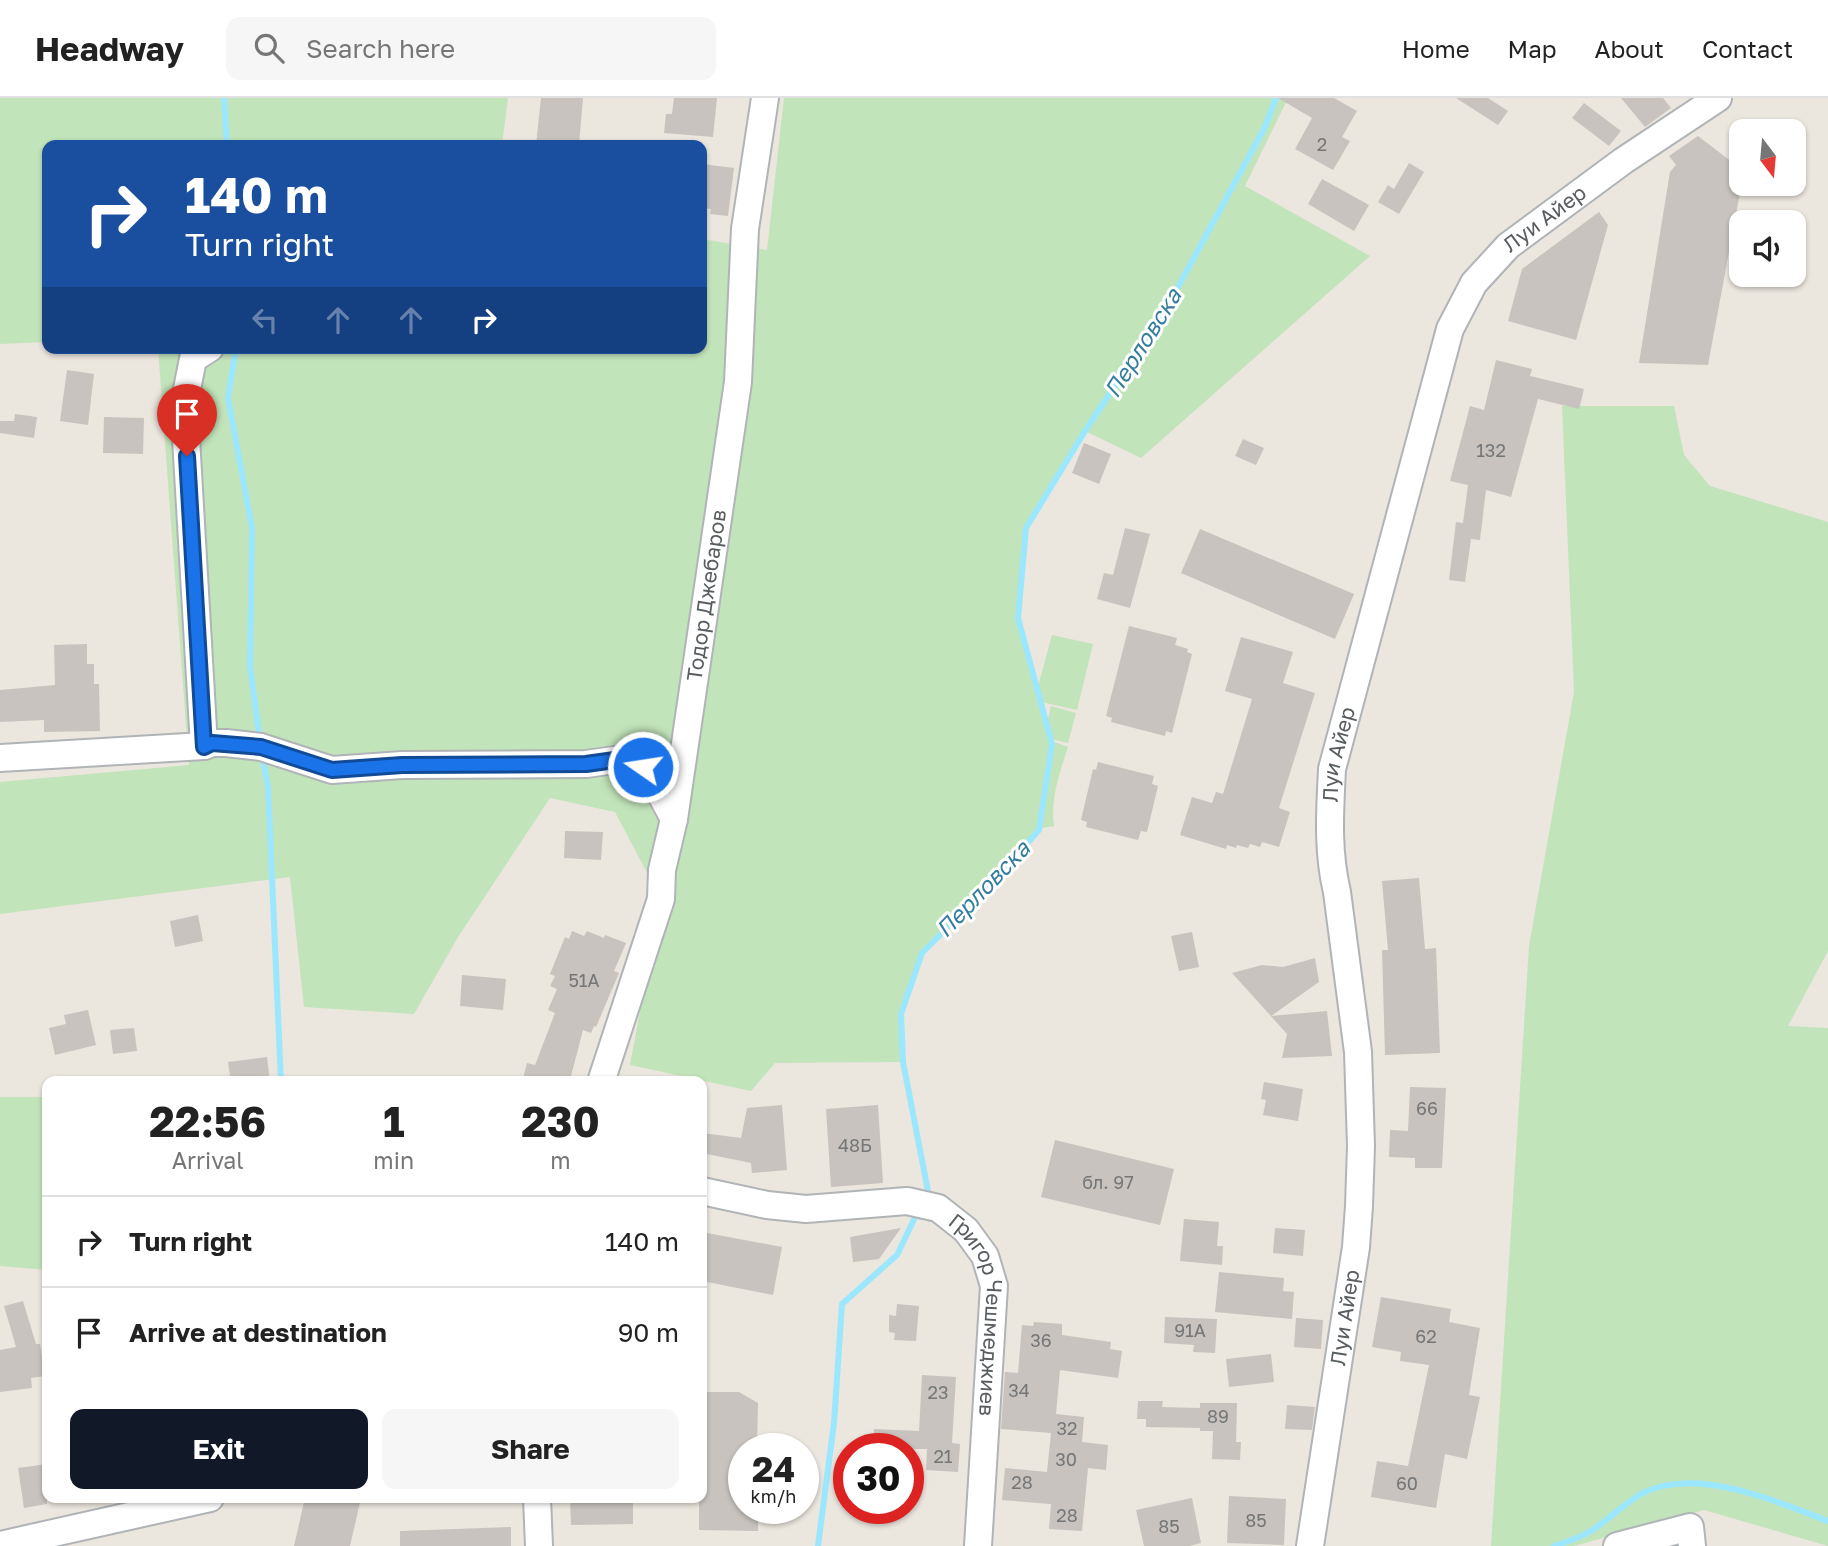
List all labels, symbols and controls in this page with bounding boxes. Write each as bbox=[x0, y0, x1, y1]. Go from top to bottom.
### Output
search box bbox=[226, 17, 716, 80]
text: Headway bbox=[35, 29, 184, 68]
icon: search bbox=[250, 29, 288, 67]
text: Search here bbox=[306, 33, 455, 64]
text: Home bbox=[1402, 34, 1470, 63]
text: Map bbox=[1508, 34, 1557, 63]
text: About bbox=[1595, 34, 1664, 63]
text: Contact bbox=[1702, 34, 1793, 63]
north arrow bbox=[1729, 119, 1806, 196]
map controls bbox=[1729, 119, 1806, 287]
house number: 2 bbox=[1317, 133, 1327, 155]
text: 140 m bbox=[185, 165, 328, 224]
icon: right bbox=[70, 168, 161, 259]
street label: Луи Айер bbox=[1497, 179, 1591, 257]
button: sound bbox=[1729, 210, 1806, 287]
text: Turn right bbox=[185, 225, 334, 263]
water label: Перловска bbox=[1098, 282, 1187, 402]
icon: left bbox=[246, 301, 284, 339]
icon: ahead bbox=[319, 301, 357, 339]
icon: ahead bbox=[392, 301, 430, 339]
icon: right bbox=[465, 301, 503, 339]
pin bbox=[157, 384, 217, 456]
icon: arrive bbox=[168, 395, 206, 433]
house number: 132 bbox=[1476, 439, 1506, 461]
street label: Тодор Джебаров bbox=[680, 508, 731, 683]
street label: Луи Айер bbox=[1316, 704, 1360, 803]
position arrow bbox=[606, 730, 680, 804]
water label: Перловска bbox=[929, 834, 1036, 942]
house number: 51А bbox=[568, 969, 600, 991]
text: 22:56 bbox=[149, 1096, 266, 1146]
text: 1 bbox=[383, 1096, 405, 1146]
text: 230 bbox=[521, 1096, 600, 1146]
house number: 66 bbox=[1416, 1097, 1438, 1119]
house number: 48Б bbox=[838, 1134, 872, 1156]
text: Arrival bbox=[172, 1146, 244, 1174]
text: min bbox=[373, 1146, 414, 1174]
text: m bbox=[550, 1146, 571, 1174]
house number: бл. 97 bbox=[1082, 1171, 1134, 1193]
street label: Григор Чешмеджиев bbox=[944, 1207, 1008, 1417]
icon: right bbox=[70, 1223, 108, 1261]
text: Turn right bbox=[129, 1226, 252, 1257]
text: 140 m bbox=[605, 1226, 679, 1257]
street label: Луи Айер bbox=[1324, 1268, 1364, 1367]
icon: arrive bbox=[70, 1314, 108, 1352]
text: Arrive at destination bbox=[129, 1317, 387, 1348]
text: 90 m bbox=[618, 1317, 679, 1348]
house number: 91А bbox=[1174, 1319, 1206, 1341]
house number: 62 bbox=[1415, 1325, 1437, 1347]
house number: 36 bbox=[1030, 1329, 1052, 1351]
house number: 34 bbox=[1008, 1379, 1030, 1401]
house number: 23 bbox=[928, 1381, 948, 1403]
house number: 89 bbox=[1207, 1405, 1229, 1427]
button: Exit bbox=[70, 1409, 368, 1489]
button: Share bbox=[382, 1409, 679, 1489]
house number: 32 bbox=[1057, 1417, 1077, 1439]
speed limit sign: 30 bbox=[833, 1433, 924, 1524]
house number: 21 bbox=[933, 1445, 953, 1467]
text: 24 bbox=[752, 1448, 795, 1490]
house number: 30 bbox=[1055, 1448, 1077, 1470]
house number: 28 bbox=[1011, 1471, 1033, 1493]
house number: 60 bbox=[1396, 1472, 1418, 1494]
text: km/h bbox=[751, 1485, 796, 1507]
house number: 28 bbox=[1056, 1504, 1078, 1526]
house number: 85 bbox=[1245, 1509, 1267, 1531]
house number: 85 bbox=[1158, 1515, 1180, 1537]

